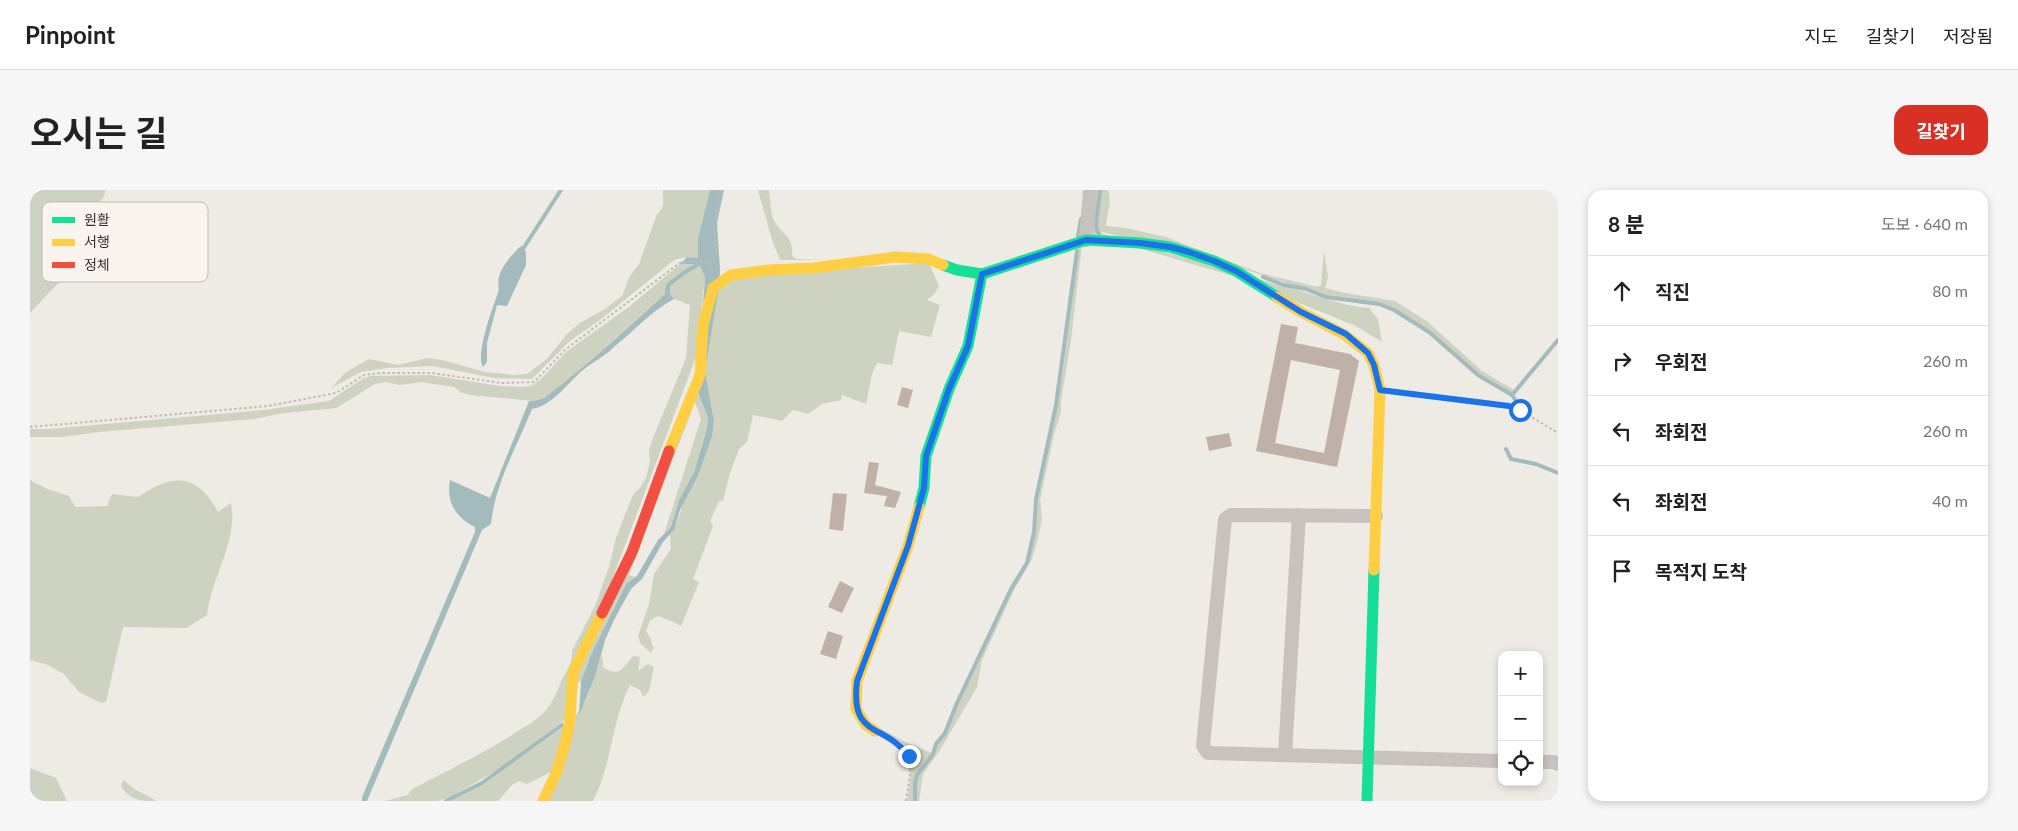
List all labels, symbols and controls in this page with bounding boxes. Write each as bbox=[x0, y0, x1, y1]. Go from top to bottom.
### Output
text: Pinpoint bbox=[25, 20, 115, 49]
text: 지도 bbox=[1805, 25, 1838, 47]
text: 길찾기 bbox=[1866, 25, 1915, 47]
text: 저장됨 bbox=[1943, 25, 1993, 47]
button: 길찾기 bbox=[1894, 105, 1988, 155]
text: 오시는 길 bbox=[30, 111, 167, 153]
legend bbox=[42, 202, 208, 282]
text: 원활 bbox=[84, 211, 110, 228]
text: 8 분 bbox=[1608, 211, 1645, 236]
text: 도보 · 640 m bbox=[1881, 214, 1968, 233]
text: 서행 bbox=[84, 233, 110, 250]
text: 정체 bbox=[84, 256, 110, 273]
icon: ahead bbox=[1608, 277, 1636, 305]
text: 직진 bbox=[1655, 280, 1690, 303]
text: 80 m bbox=[1932, 281, 1968, 300]
icon: right bbox=[1608, 347, 1636, 375]
text: 우회전 bbox=[1655, 350, 1707, 373]
text: 260 m bbox=[1923, 351, 1968, 370]
route start bbox=[1509, 399, 1532, 422]
icon: left bbox=[1608, 417, 1636, 445]
text: 좌회전 bbox=[1655, 420, 1707, 443]
text: 260 m bbox=[1923, 421, 1968, 440]
icon: left bbox=[1608, 487, 1636, 515]
text: 좌회전 bbox=[1655, 490, 1707, 513]
text: 40 m bbox=[1932, 491, 1968, 510]
icon: arrive bbox=[1608, 557, 1636, 585]
text: 목적지 도착 bbox=[1655, 560, 1747, 583]
map controls bbox=[1498, 651, 1543, 786]
button: + bbox=[1498, 651, 1543, 696]
button: − bbox=[1498, 696, 1543, 741]
button: locate bbox=[1498, 741, 1543, 786]
route end bbox=[898, 745, 921, 768]

